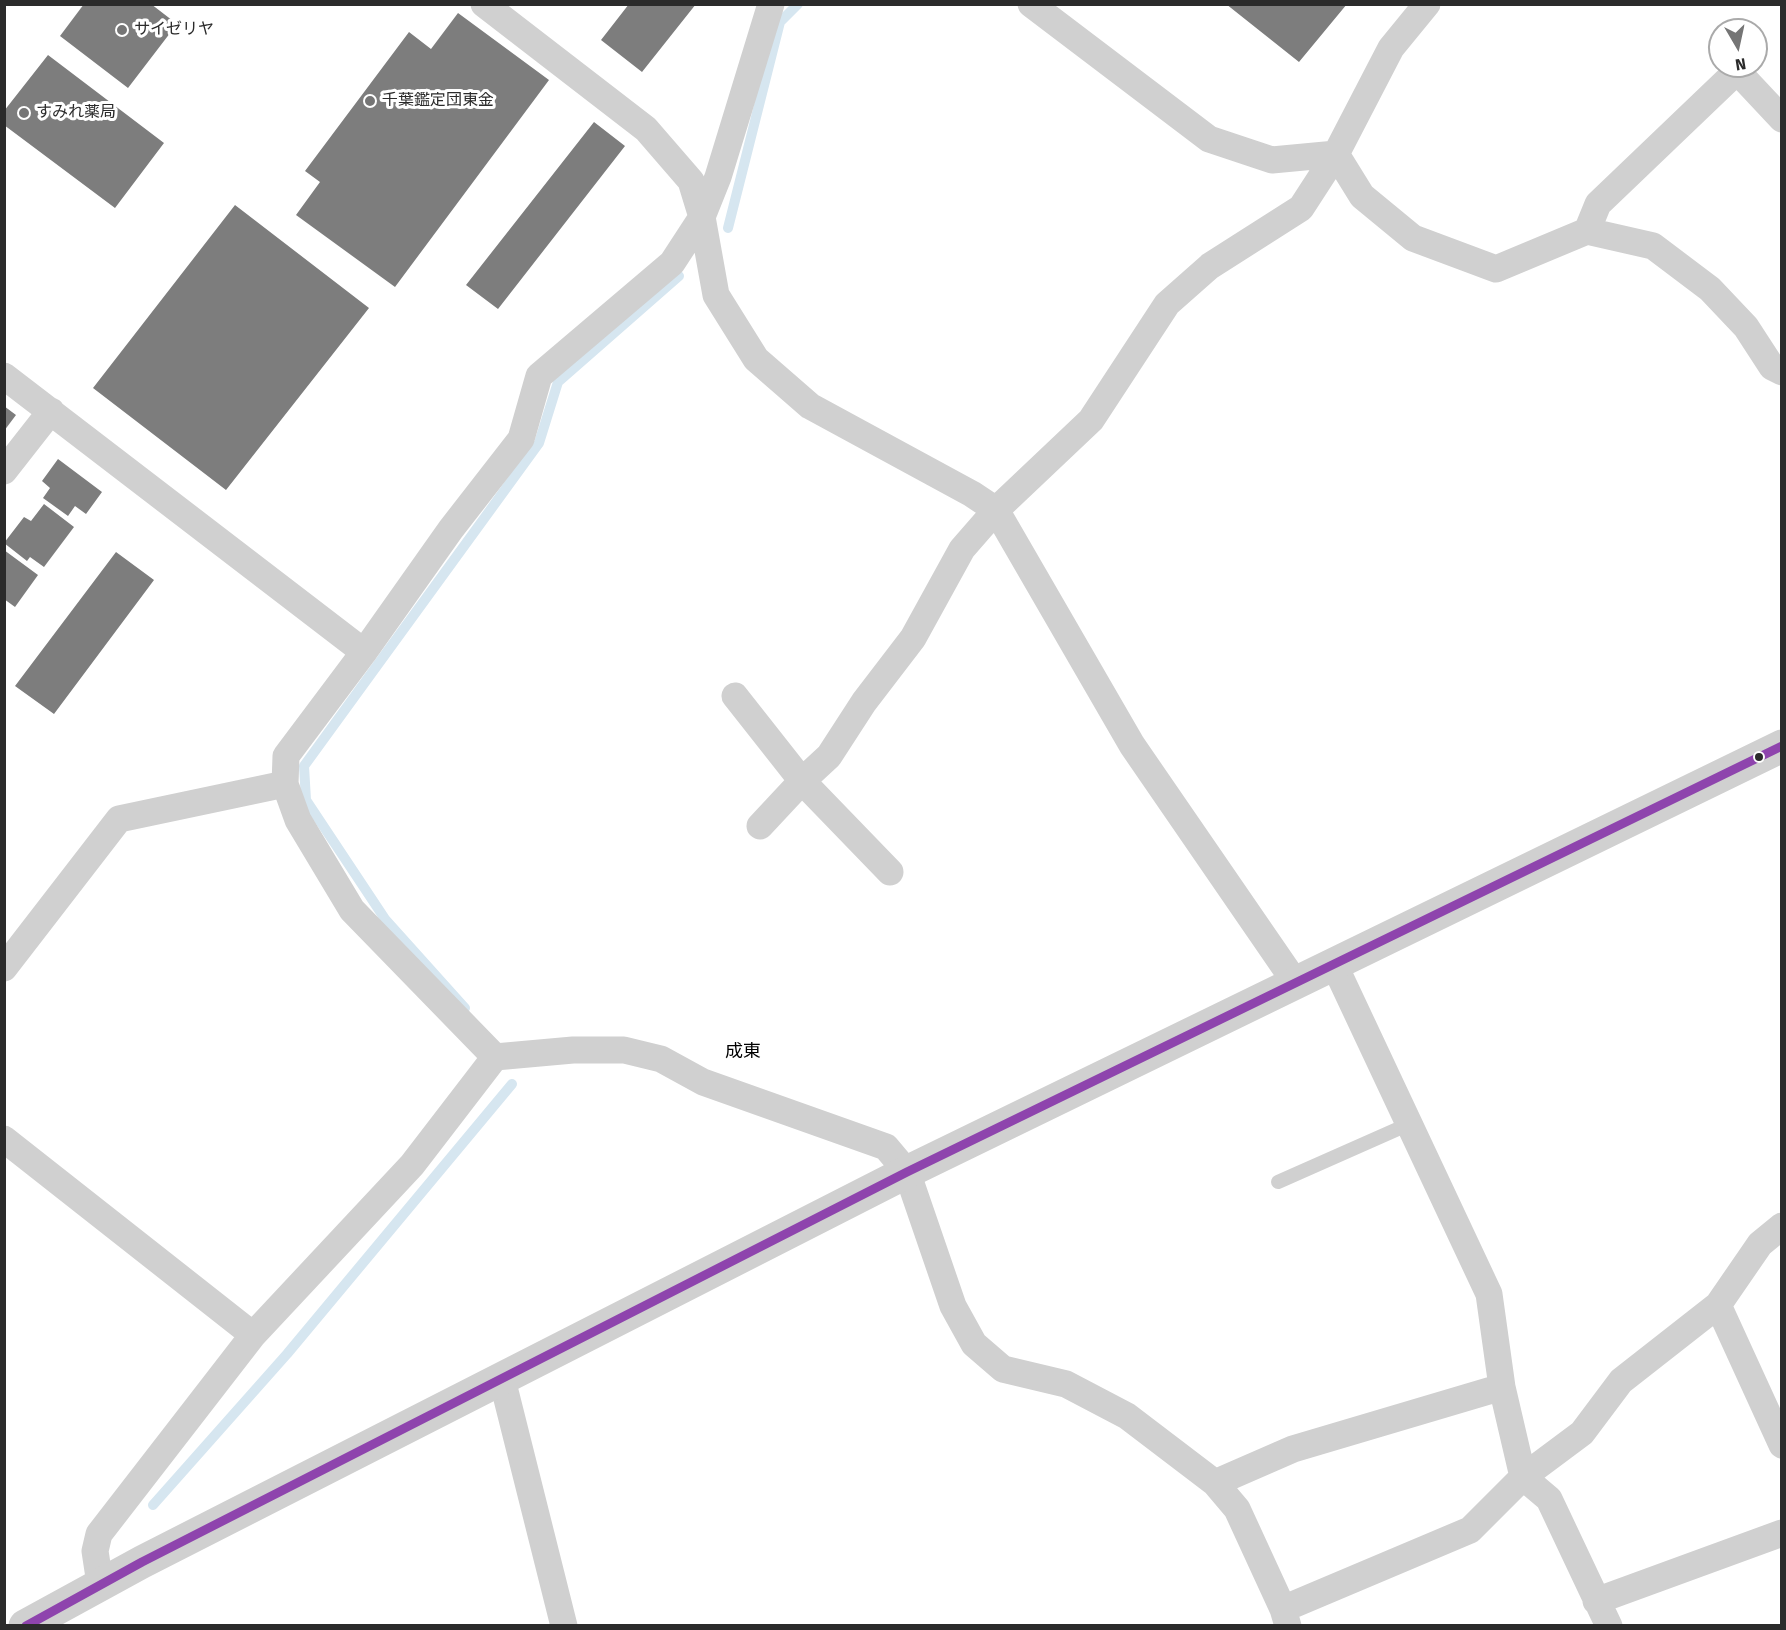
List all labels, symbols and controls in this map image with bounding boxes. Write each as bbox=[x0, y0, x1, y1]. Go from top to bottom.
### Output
north arrow bbox=[1708, 18, 1768, 78]
place label: サイゼリヤ bbox=[134, 20, 214, 40]
marker: サイゼリヤ bbox=[115, 23, 129, 37]
text: N bbox=[1734, 54, 1747, 75]
place label: 千葉鑑定団東金 bbox=[382, 91, 494, 111]
marker: 千葉鑑定団東金 bbox=[363, 94, 377, 108]
place label: すみれ薬局 bbox=[36, 103, 116, 123]
marker: すみれ薬局 bbox=[17, 106, 31, 120]
unlabelled marker bbox=[1753, 751, 1765, 763]
district label: 成東 bbox=[725, 1041, 761, 1063]

